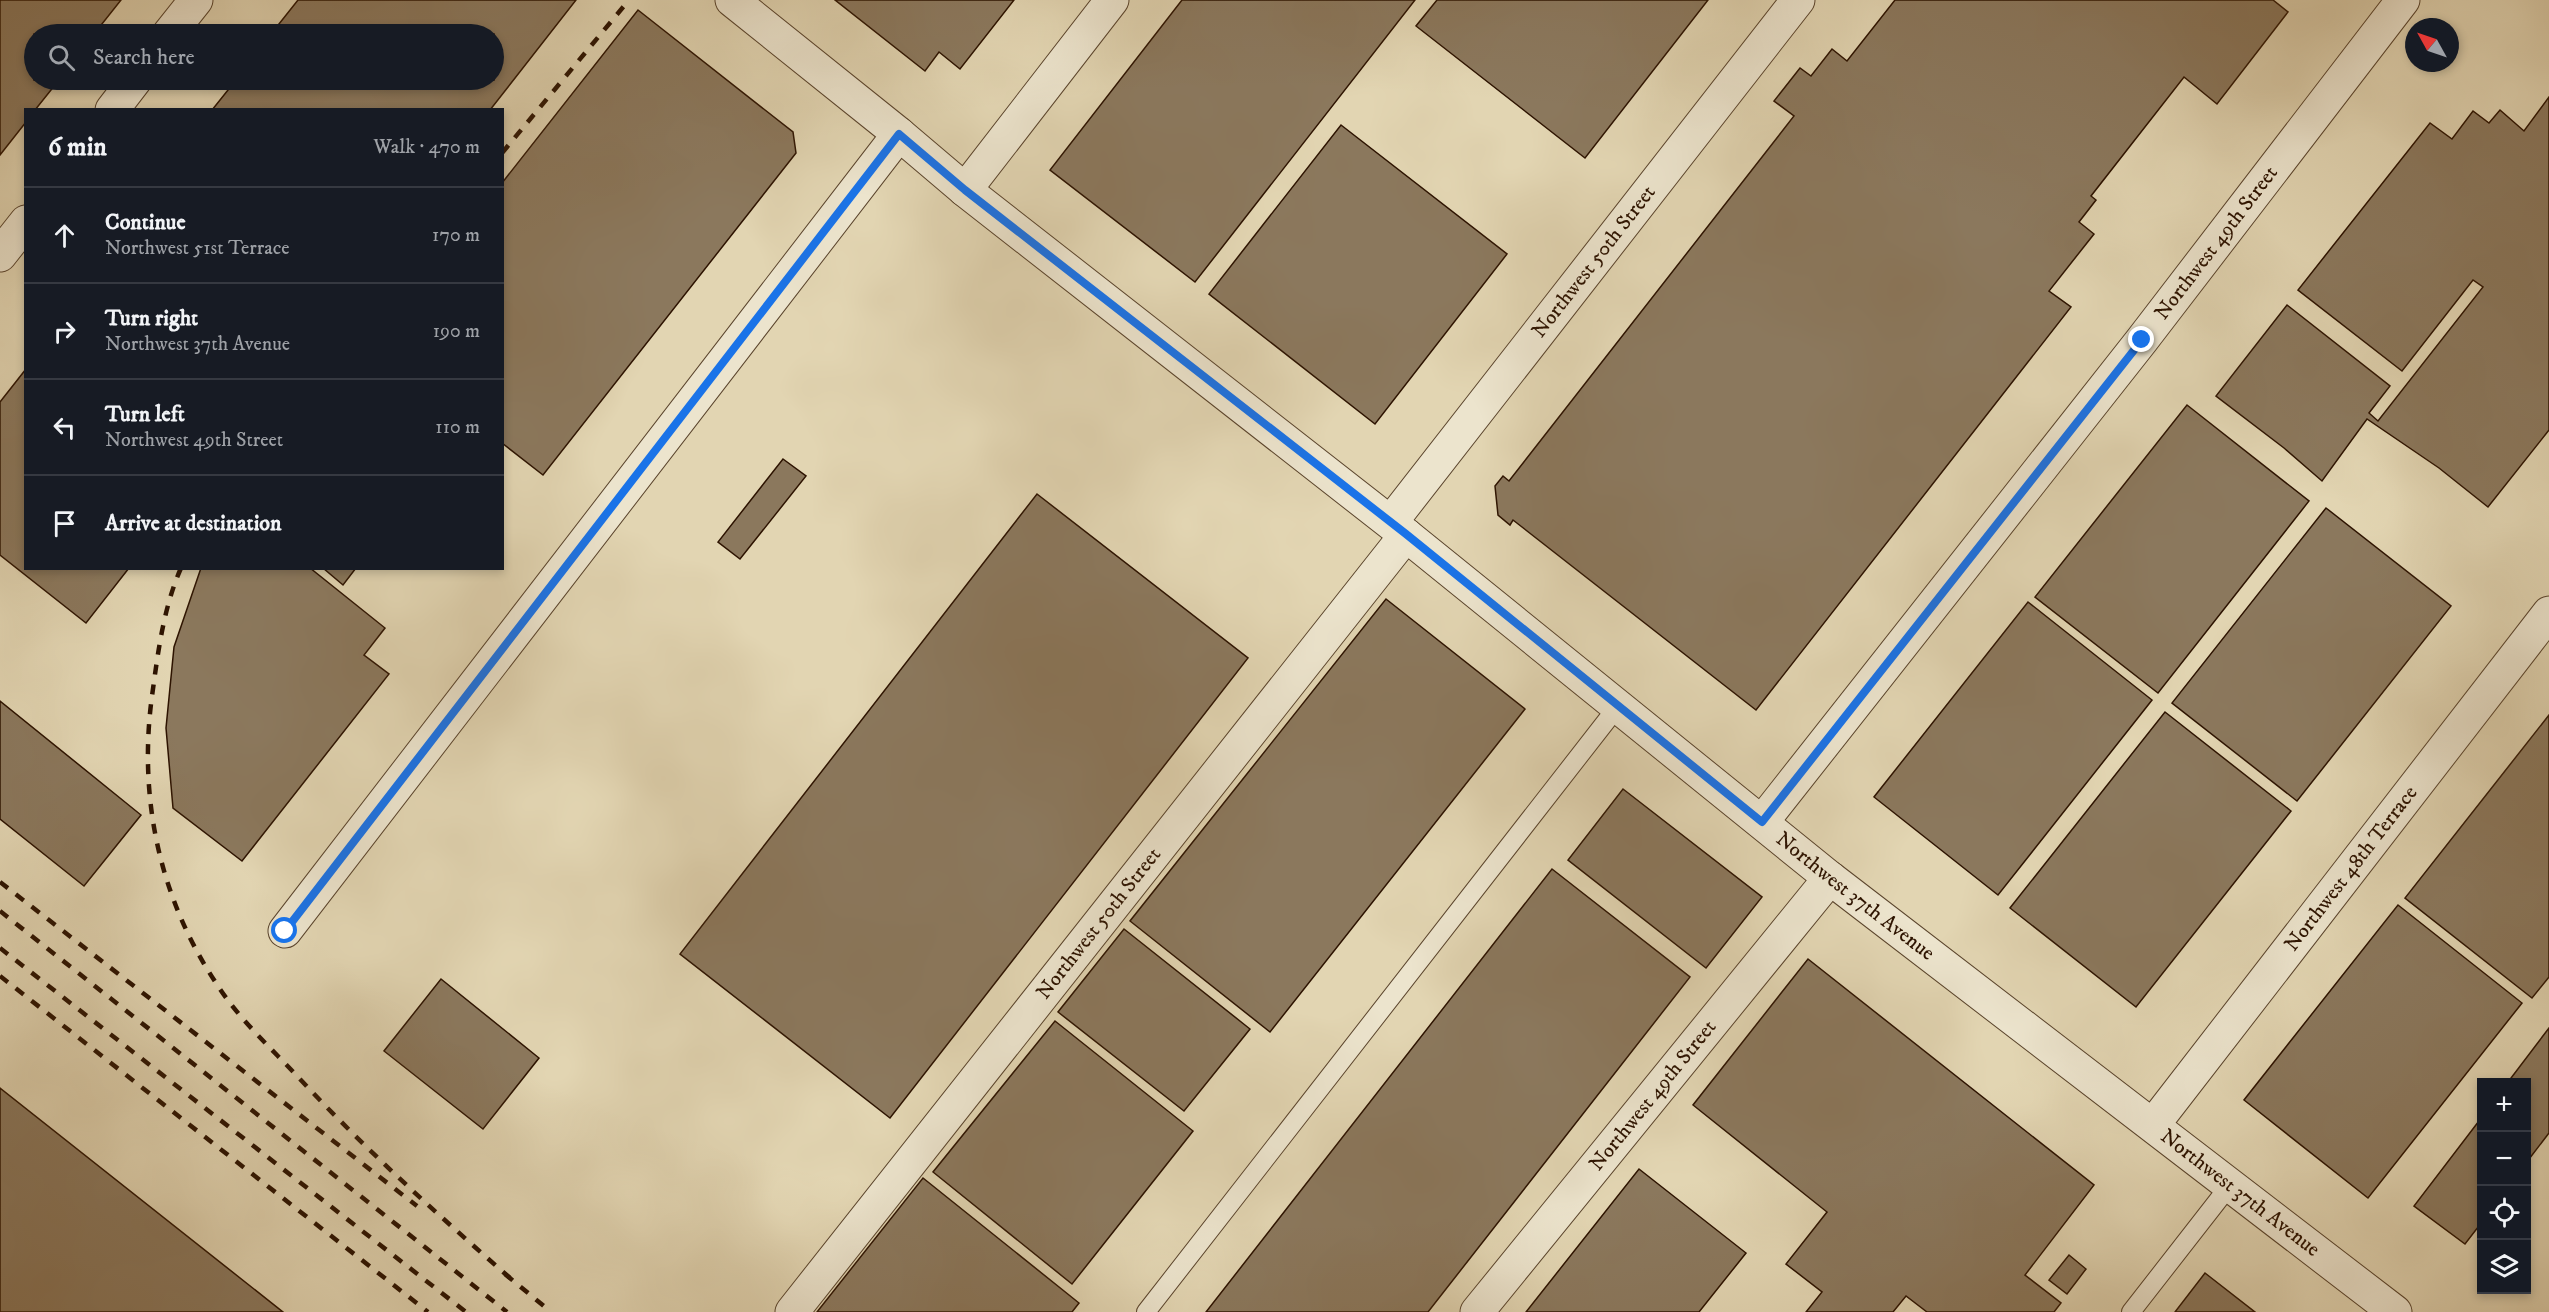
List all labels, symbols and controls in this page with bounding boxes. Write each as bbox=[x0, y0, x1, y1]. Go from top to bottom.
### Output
north arrow bbox=[2405, 18, 2459, 72]
search box bbox=[24, 24, 504, 90]
icon: search bbox=[45, 41, 78, 74]
text: Search here bbox=[93, 44, 195, 71]
text: 6 min bbox=[48, 131, 107, 164]
text: Walk · 470 m bbox=[374, 135, 480, 160]
street label: Northwest 49th Street bbox=[2149, 161, 2284, 325]
street label: Northwest 50th Street bbox=[1526, 180, 1662, 343]
text: Continue bbox=[105, 209, 186, 236]
icon: ahead bbox=[48, 219, 81, 252]
text: 170 m bbox=[432, 223, 480, 248]
text: Northwest 51st Terrace bbox=[105, 236, 290, 261]
text: Turn right bbox=[105, 305, 198, 332]
icon: right bbox=[48, 315, 81, 348]
text: 190 m bbox=[433, 319, 480, 344]
route end bbox=[2128, 326, 2154, 352]
text: Northwest 37th Avenue bbox=[105, 332, 290, 357]
text: Turn left bbox=[105, 401, 185, 428]
icon: left bbox=[48, 411, 81, 444]
text: 110 m bbox=[435, 415, 480, 440]
text: Northwest 49th Street bbox=[105, 428, 283, 453]
icon: arrive bbox=[48, 507, 81, 540]
text: Arrive at destination bbox=[105, 510, 282, 537]
street label: Northwest 48th Terrace bbox=[2279, 780, 2424, 957]
street label: Northwest 37th Avenue bbox=[1770, 826, 1940, 967]
street label: Northwest 50th Street bbox=[1031, 842, 1167, 1005]
route start bbox=[271, 917, 297, 943]
street label: Northwest 49th Street bbox=[1584, 1014, 1722, 1176]
map controls bbox=[2477, 1078, 2531, 1294]
button: + bbox=[2477, 1078, 2531, 1132]
street label: Northwest 37th Avenue bbox=[2155, 1123, 2325, 1263]
button: − bbox=[2477, 1132, 2531, 1186]
button: locate bbox=[2477, 1186, 2531, 1240]
button: layers bbox=[2477, 1240, 2531, 1294]

